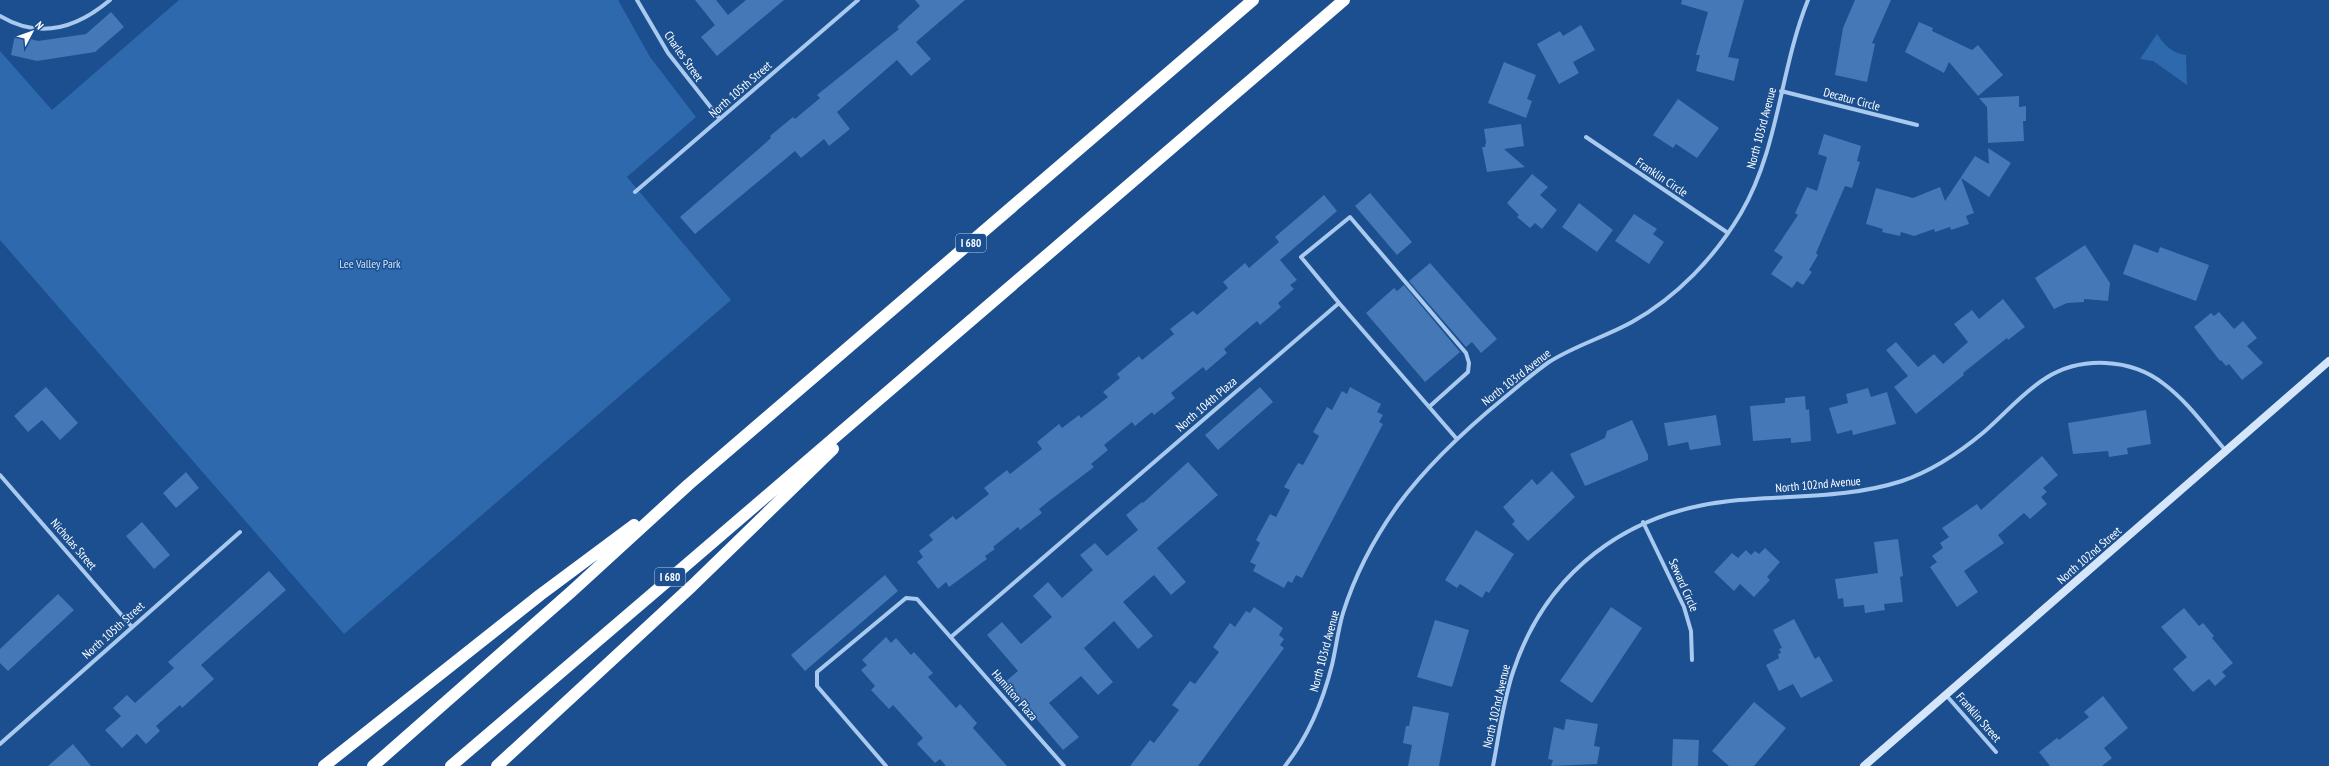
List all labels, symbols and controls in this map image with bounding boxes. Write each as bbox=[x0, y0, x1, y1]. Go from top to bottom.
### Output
north arrow bbox=[12, 12, 52, 52]
text: N bbox=[32, 19, 47, 32]
street label: Charles Street bbox=[661, 28, 707, 85]
street label: North 105th Street bbox=[705, 57, 775, 120]
street label: Decatur Circle bbox=[1822, 84, 1882, 114]
street label: North 103rd Avenue bbox=[1743, 86, 1779, 170]
street label: Franklin Circle bbox=[1633, 154, 1691, 200]
road number: I 680 bbox=[956, 234, 986, 252]
park label: Lee Valley Park bbox=[339, 256, 401, 271]
street label: North 103rd Avenue bbox=[1478, 345, 1554, 409]
street label: North 104th Plaza bbox=[1172, 373, 1240, 435]
street label: North 102nd Avenue bbox=[1775, 473, 1861, 495]
street label: Nicholas Street bbox=[48, 515, 101, 573]
street label: North 102nd Street bbox=[2054, 523, 2125, 587]
street label: Seward Circle bbox=[1666, 556, 1702, 614]
road number: I 680 bbox=[655, 568, 685, 586]
street label: North 105th Street bbox=[79, 598, 148, 662]
street label: North 103rd Avenue bbox=[1306, 609, 1342, 693]
street label: North 102nd Avenue bbox=[1479, 663, 1513, 749]
street label: Hamilton Plaza bbox=[989, 666, 1041, 724]
street label: Franklin Street bbox=[1953, 689, 2005, 745]

